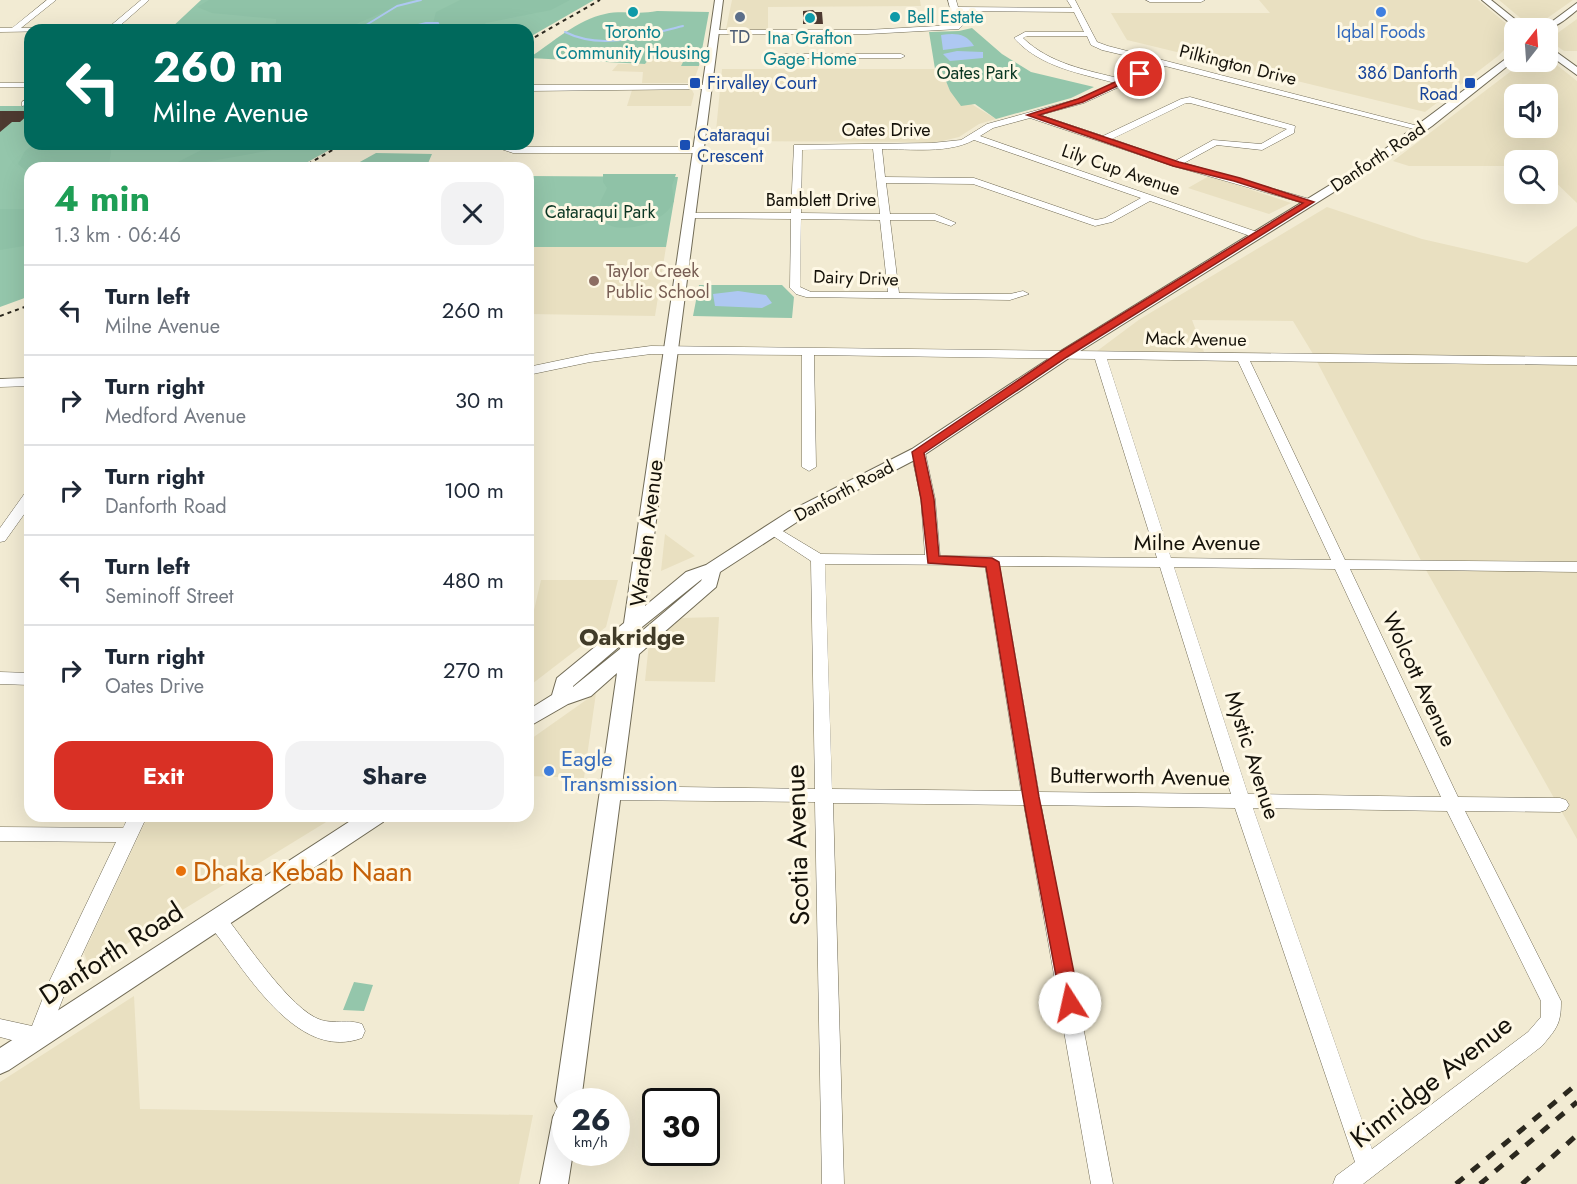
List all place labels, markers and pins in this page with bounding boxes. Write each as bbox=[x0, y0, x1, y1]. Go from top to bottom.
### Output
place label: Bell Estate bbox=[907, 4, 984, 30]
marker: Toronto Community Housing bbox=[626, 5, 640, 19]
marker: Iqbal Foods bbox=[1374, 5, 1388, 19]
marker: TD bbox=[733, 10, 747, 24]
marker: Bell Estate bbox=[888, 10, 902, 24]
marker: Ina Grafton Gage Home bbox=[803, 11, 817, 25]
place label: Toronto Community Housing bbox=[555, 19, 711, 66]
place label: Iqbal Foods bbox=[1337, 19, 1425, 45]
place label: TD bbox=[730, 24, 750, 50]
place label: Ina Grafton Gage Home bbox=[763, 25, 857, 72]
pin bbox=[1114, 48, 1165, 99]
place label: 386 Danforth Road bbox=[1357, 60, 1458, 107]
place label: Firvalley Court bbox=[707, 70, 817, 96]
marker: Firvalley Court bbox=[688, 76, 702, 90]
marker: 386 Danforth Road bbox=[1463, 76, 1477, 90]
place label: Cataraqui Crescent bbox=[697, 122, 770, 169]
marker: Cataraqui Crescent bbox=[678, 138, 692, 152]
place label: Taylor Creek Public School bbox=[606, 258, 710, 305]
marker: Taylor Creek Public School bbox=[587, 274, 601, 288]
place label: Eagle Transmission bbox=[561, 742, 678, 799]
marker: Eagle Transmission bbox=[542, 764, 556, 778]
place label: Dhaka Kebab Naan bbox=[193, 852, 413, 891]
marker: Dhaka Kebab Naan bbox=[174, 864, 188, 878]

